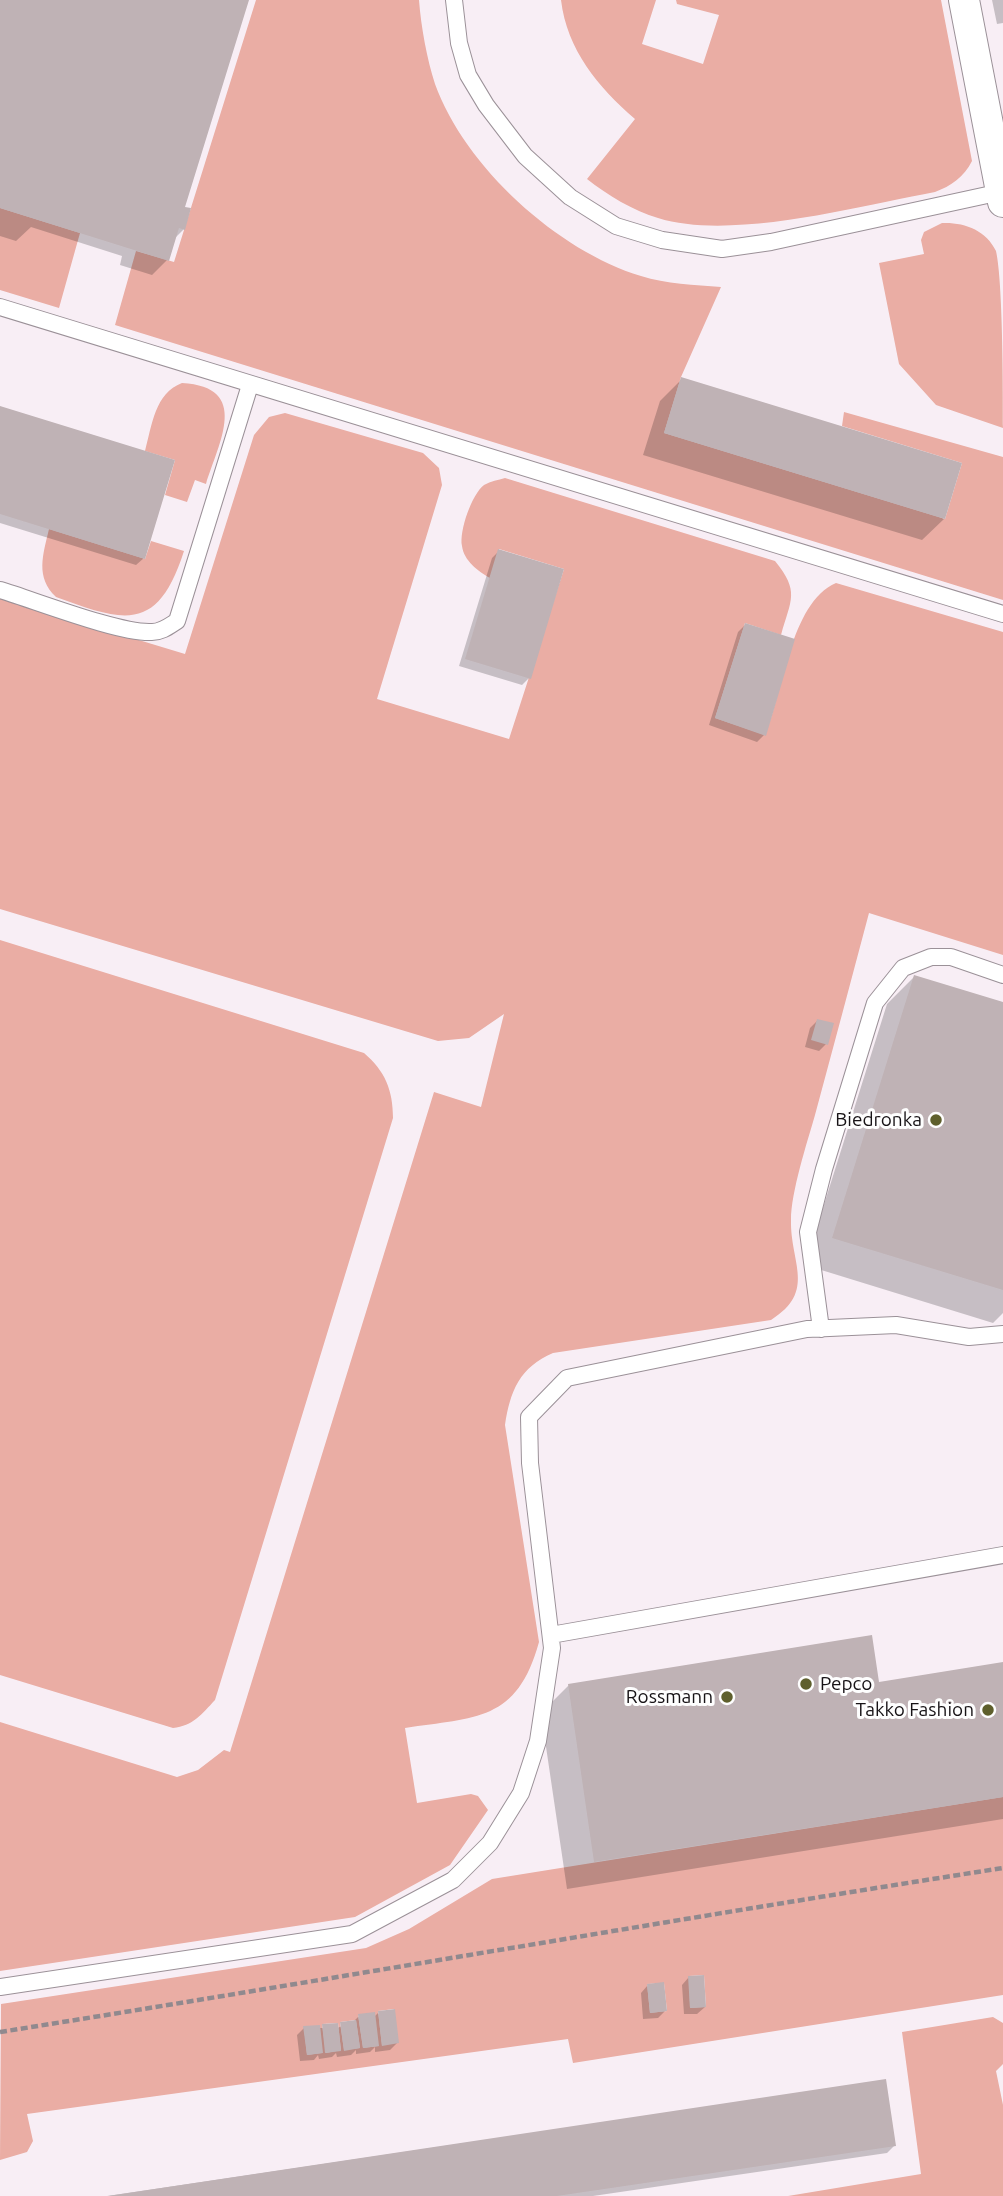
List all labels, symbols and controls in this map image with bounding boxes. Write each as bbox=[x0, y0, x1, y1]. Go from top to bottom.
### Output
place label: Biedronka bbox=[835, 1109, 922, 1131]
marker: Biedronka bbox=[928, 1112, 944, 1128]
place label: Pepco bbox=[820, 1673, 872, 1695]
marker: Pepco bbox=[798, 1676, 814, 1692]
place label: Rossmann bbox=[626, 1686, 713, 1708]
marker: Rossmann bbox=[719, 1689, 735, 1705]
place label: Takko Fashion bbox=[855, 1699, 974, 1721]
marker: Takko Fashion bbox=[980, 1702, 996, 1718]

